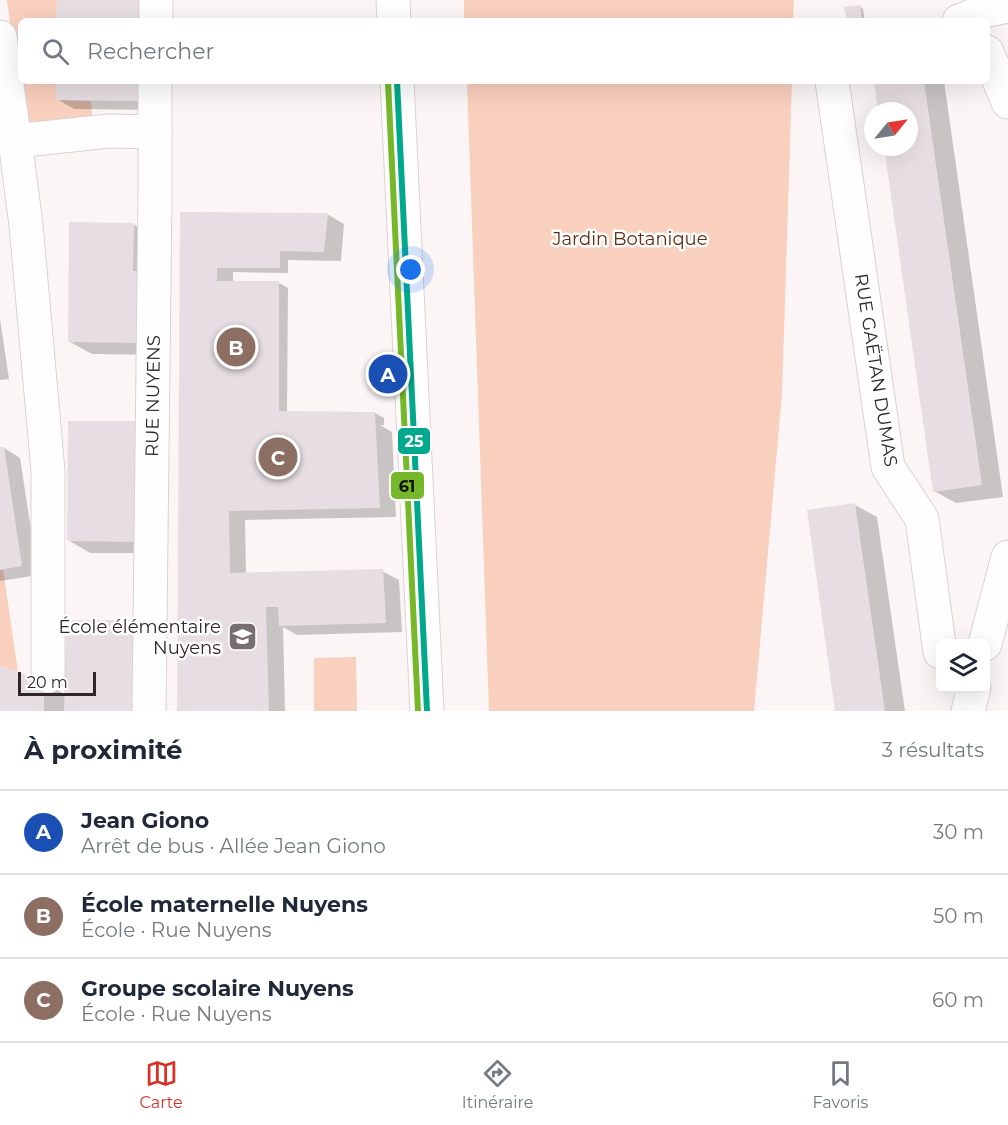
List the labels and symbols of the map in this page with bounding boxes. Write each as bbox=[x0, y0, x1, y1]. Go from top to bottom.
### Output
north arrow bbox=[864, 102, 918, 156]
park label: Jardin Botanique bbox=[551, 228, 708, 250]
your location bbox=[396, 255, 425, 284]
street label: RUE GAËTAN DUMAS bbox=[850, 272, 902, 468]
pin: B bbox=[216, 324, 256, 370]
street label: RUE NUYENS bbox=[141, 335, 165, 457]
pin: A bbox=[368, 352, 408, 397]
line badge: 25 bbox=[397, 427, 431, 455]
text: 25 bbox=[405, 432, 424, 451]
pin: C bbox=[258, 434, 298, 480]
line badge: 61 bbox=[390, 471, 425, 500]
text: 61 bbox=[399, 477, 415, 496]
place label: École élémentaire Nuyens bbox=[58, 616, 221, 659]
school or university icon: École élémentaire Nuyens bbox=[226, 621, 258, 653]
scale bar bbox=[18, 669, 96, 696]

